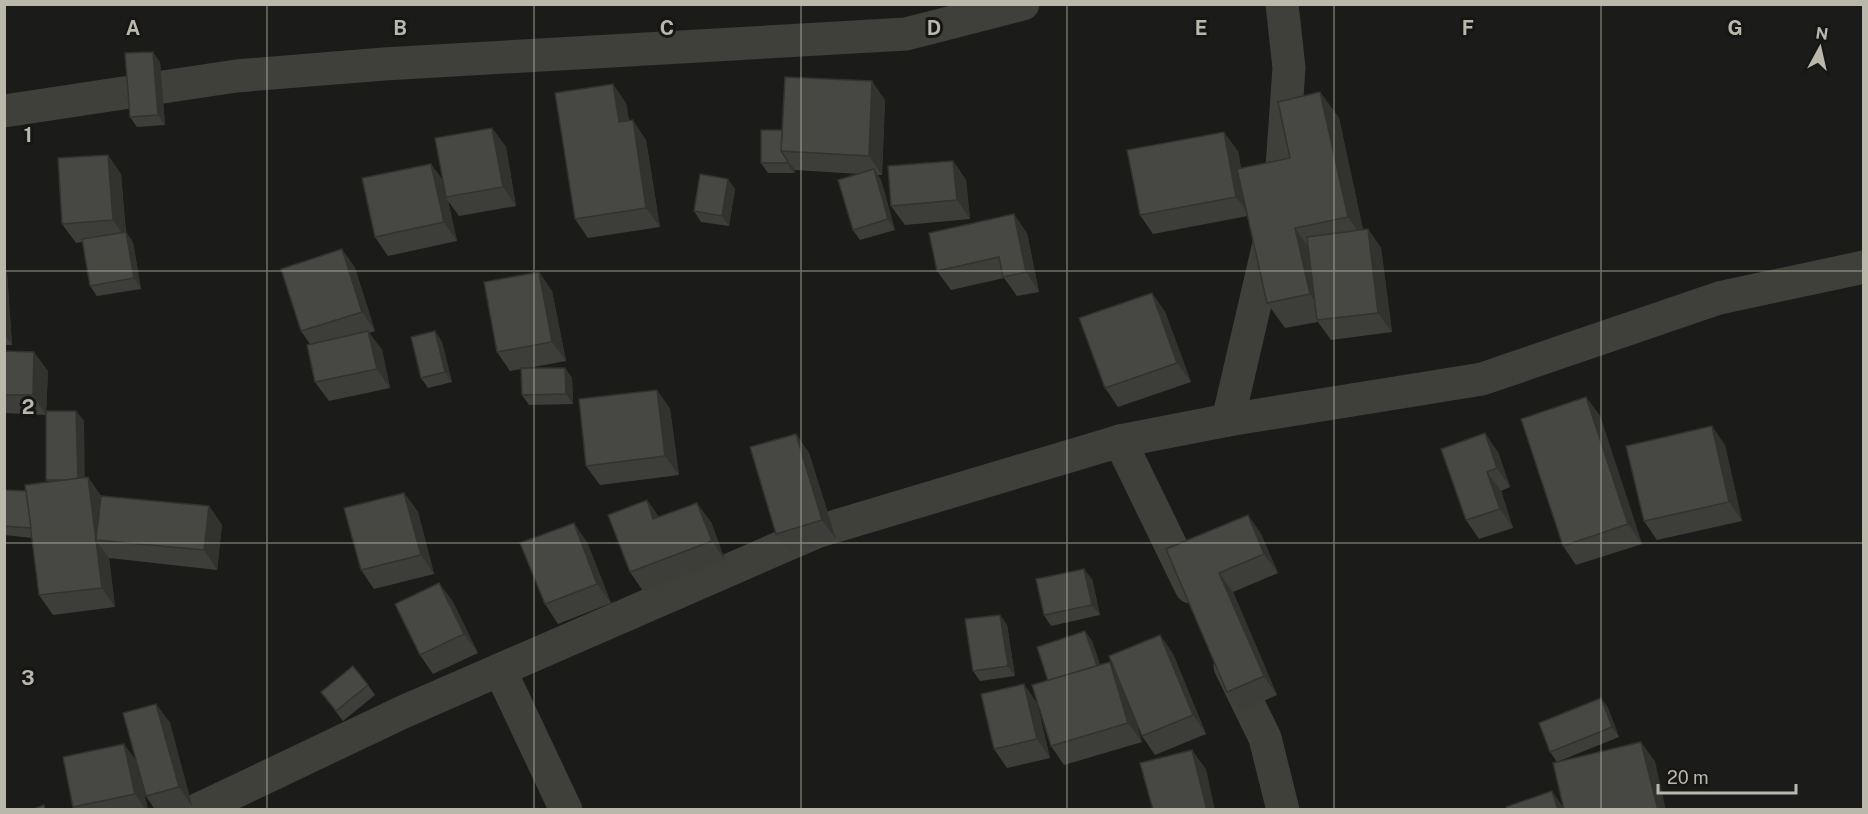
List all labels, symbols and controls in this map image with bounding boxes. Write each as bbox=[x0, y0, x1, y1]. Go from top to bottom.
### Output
text: A bbox=[126, 16, 140, 40]
text: B bbox=[393, 16, 407, 40]
text: C bbox=[660, 16, 674, 40]
text: D bbox=[927, 16, 941, 40]
text: E bbox=[1195, 16, 1207, 40]
text: F bbox=[1462, 16, 1474, 40]
text: G bbox=[1727, 16, 1743, 40]
north arrow bbox=[1790, 18, 1850, 78]
text: N bbox=[1814, 23, 1830, 44]
text: 1 bbox=[24, 123, 32, 147]
text: 2 bbox=[22, 395, 34, 419]
text: 3 bbox=[21, 666, 35, 690]
scale bar bbox=[1658, 757, 1796, 795]
text: 20 m bbox=[1667, 767, 1709, 788]

